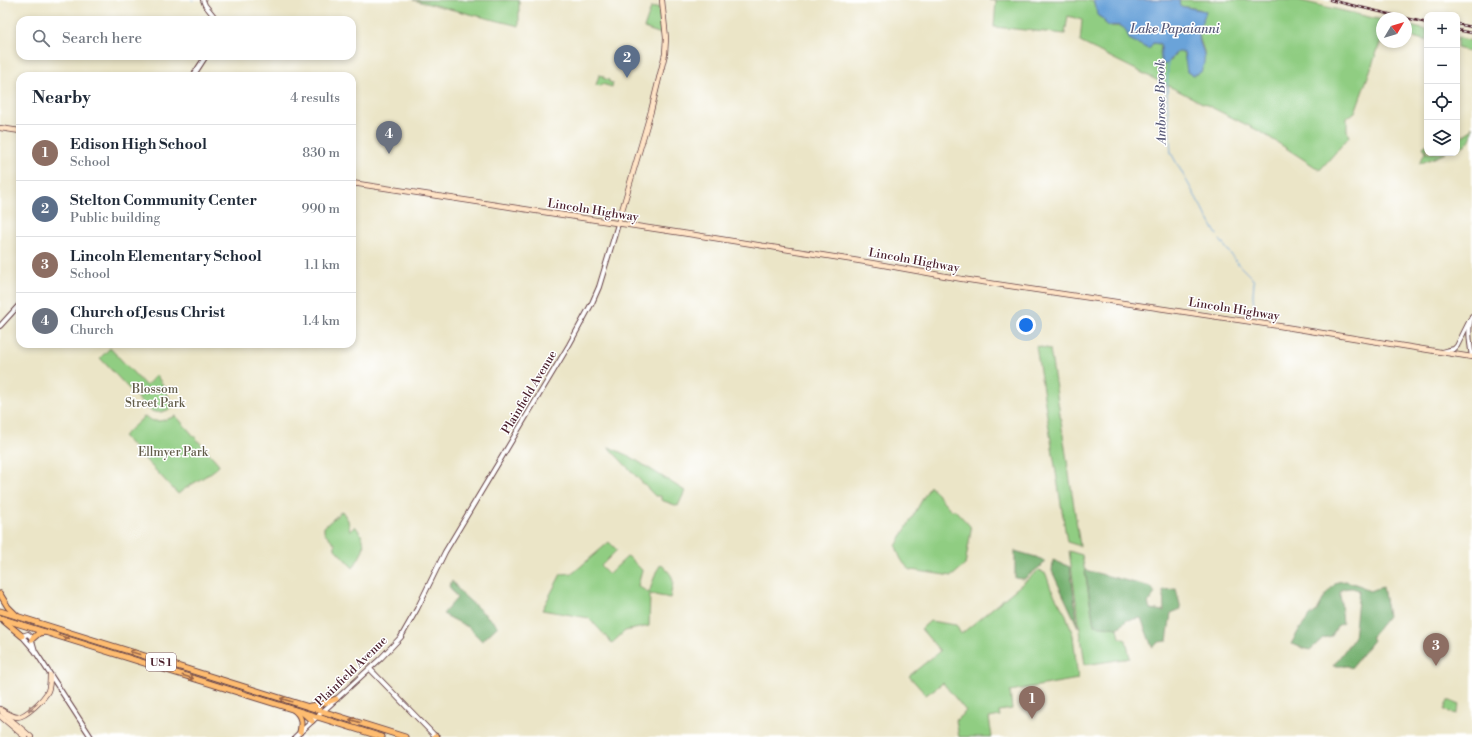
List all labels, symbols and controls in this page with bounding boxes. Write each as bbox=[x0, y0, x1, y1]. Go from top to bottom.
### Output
north arrow bbox=[1376, 12, 1412, 48]
map controls bbox=[1424, 12, 1460, 156]
button: + bbox=[1424, 12, 1460, 48]
search box bbox=[16, 16, 356, 60]
water label: Lake Papaianni bbox=[1129, 21, 1221, 37]
icon: search bbox=[30, 27, 52, 49]
text: Search here bbox=[62, 29, 142, 48]
pin: 2 bbox=[614, 45, 640, 78]
button: − bbox=[1424, 48, 1460, 84]
water label: Ambrose Brook bbox=[1152, 59, 1170, 147]
button: locate bbox=[1424, 84, 1460, 120]
text: Nearby bbox=[32, 87, 91, 109]
text: 4 results bbox=[290, 90, 340, 106]
button: layers bbox=[1424, 120, 1460, 156]
pin: 4 bbox=[376, 121, 402, 154]
text: Edison High School bbox=[70, 135, 207, 154]
text: 1 bbox=[42, 145, 48, 161]
text: 830 m bbox=[302, 145, 340, 161]
text: School bbox=[70, 154, 110, 170]
text: Stelton Community Center bbox=[70, 191, 257, 210]
street label: Lincoln Highway bbox=[546, 196, 640, 225]
text: 2 bbox=[41, 201, 49, 217]
text: 990 m bbox=[302, 201, 340, 217]
text: Public building bbox=[70, 210, 160, 226]
street label: Lincoln Highway bbox=[867, 245, 961, 276]
text: Lincoln Elementary School bbox=[70, 247, 262, 266]
text: 3 bbox=[41, 257, 49, 273]
text: 1.1 km bbox=[305, 257, 340, 273]
text: School bbox=[70, 266, 110, 282]
street label: Lincoln Highway bbox=[1187, 295, 1281, 324]
text: Church of Jesus Christ bbox=[70, 303, 225, 322]
text: 4 bbox=[41, 313, 49, 329]
text: 1.4 km bbox=[303, 313, 340, 329]
your location bbox=[1016, 315, 1036, 335]
text: Church bbox=[70, 322, 114, 338]
street label: Plainfield Avenue bbox=[499, 348, 560, 437]
park label: Blossom Street Park bbox=[125, 382, 186, 411]
park label: Ellmyer Park bbox=[138, 445, 209, 460]
street label: Plainfield Avenue bbox=[312, 633, 391, 710]
pin: 3 bbox=[1423, 633, 1449, 666]
one-way arrow bbox=[57, 634, 70, 641]
one-way arrow bbox=[129, 649, 142, 656]
road number: US 1 bbox=[146, 653, 176, 671]
one-way arrow bbox=[181, 674, 194, 681]
pin: 1 bbox=[1019, 686, 1045, 719]
one-way arrow bbox=[280, 696, 293, 703]
one-way arrow bbox=[28, 703, 38, 712]
one-way arrow bbox=[349, 717, 362, 724]

